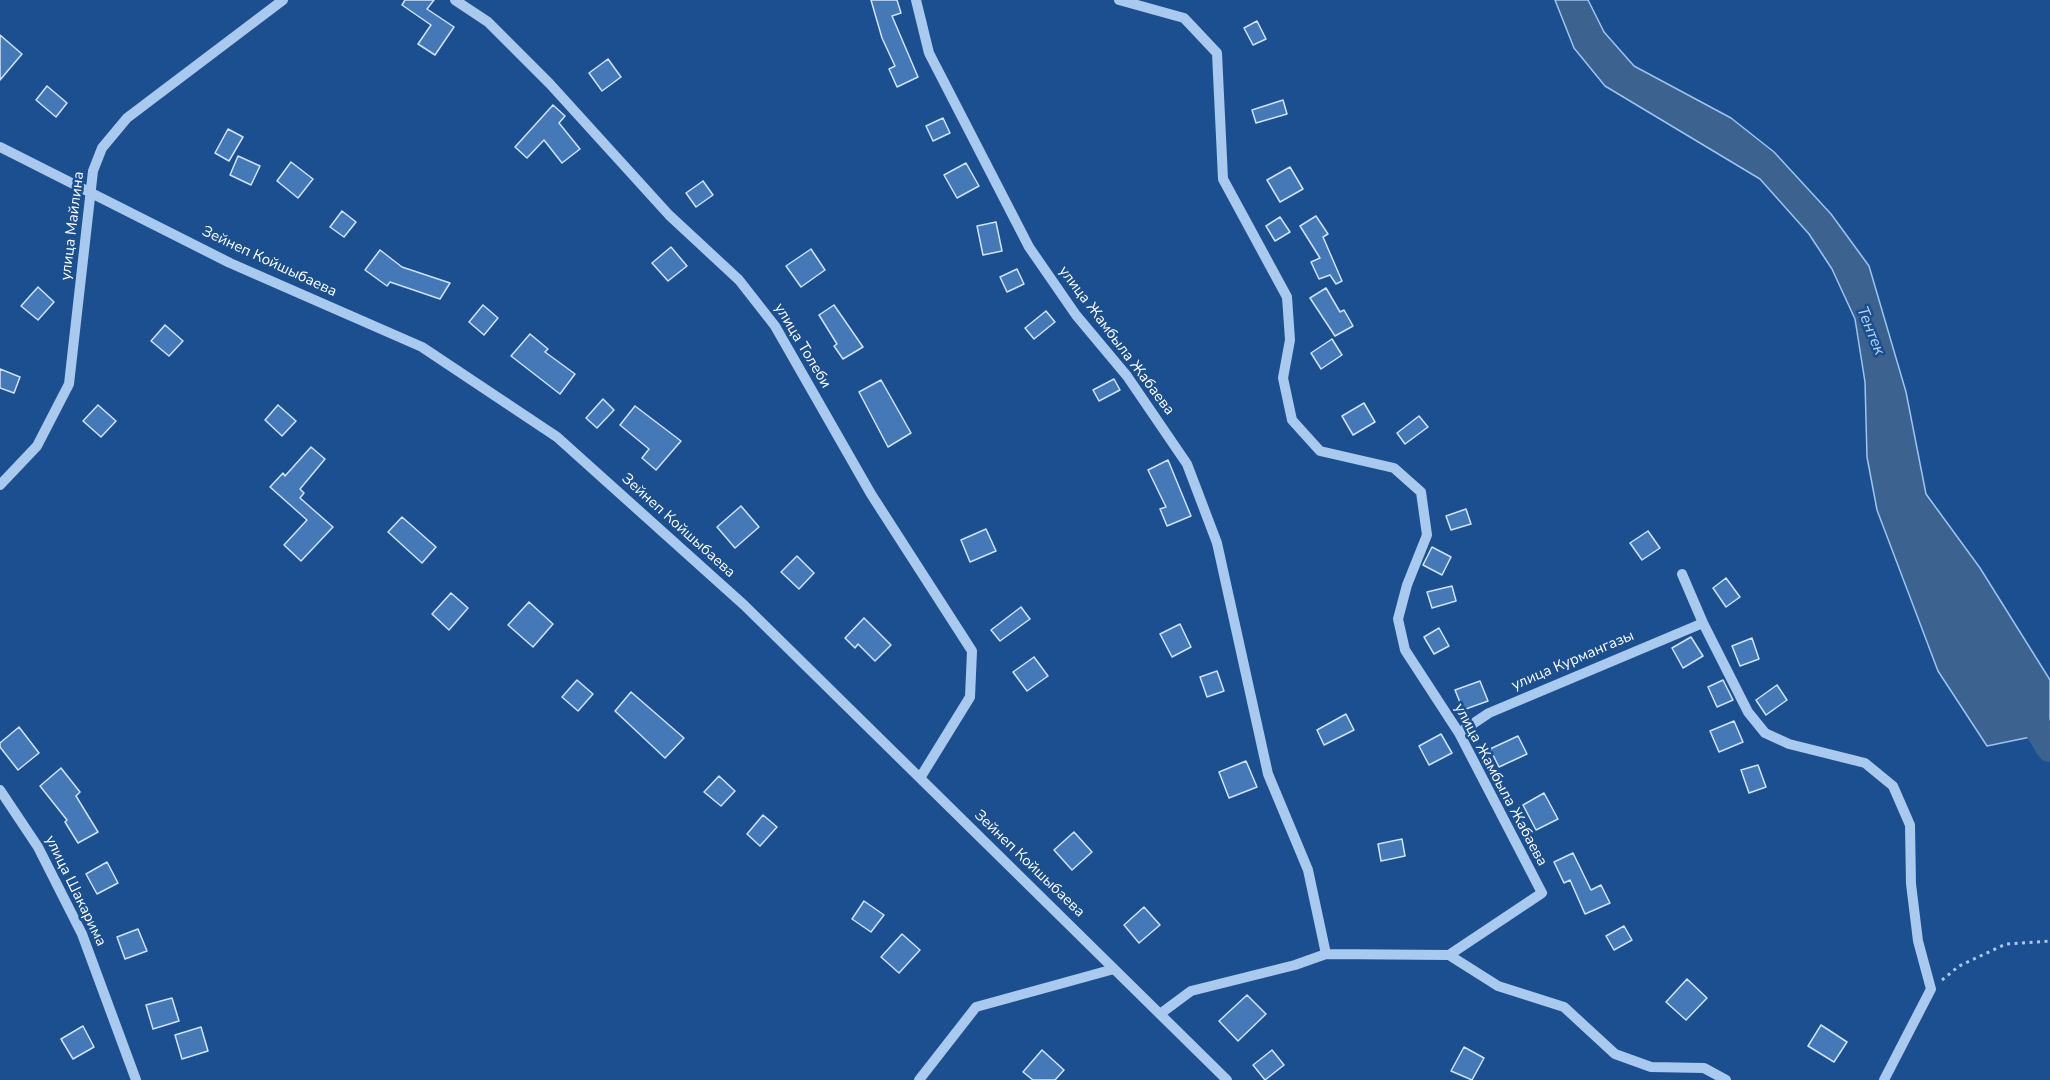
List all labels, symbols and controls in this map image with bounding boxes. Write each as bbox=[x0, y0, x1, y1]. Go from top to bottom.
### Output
street label: улица Майлина bbox=[57, 171, 89, 281]
street label: Зейнеп Койшыбаева bbox=[199, 223, 339, 301]
street label: улица Жамбыла Жабаева bbox=[1054, 263, 1178, 419]
street label: улица Толеби bbox=[770, 300, 834, 392]
water label: Тентек bbox=[1852, 304, 1888, 358]
street label: Зейнеп Койшыбаева bbox=[617, 470, 739, 582]
street label: улица Курмангазы bbox=[1509, 627, 1637, 695]
street label: улица Жамбыла Жабаева bbox=[1449, 701, 1551, 869]
street label: Зейнеп Койшыбаева bbox=[970, 807, 1088, 921]
street label: улица Шакарима bbox=[40, 833, 110, 949]

